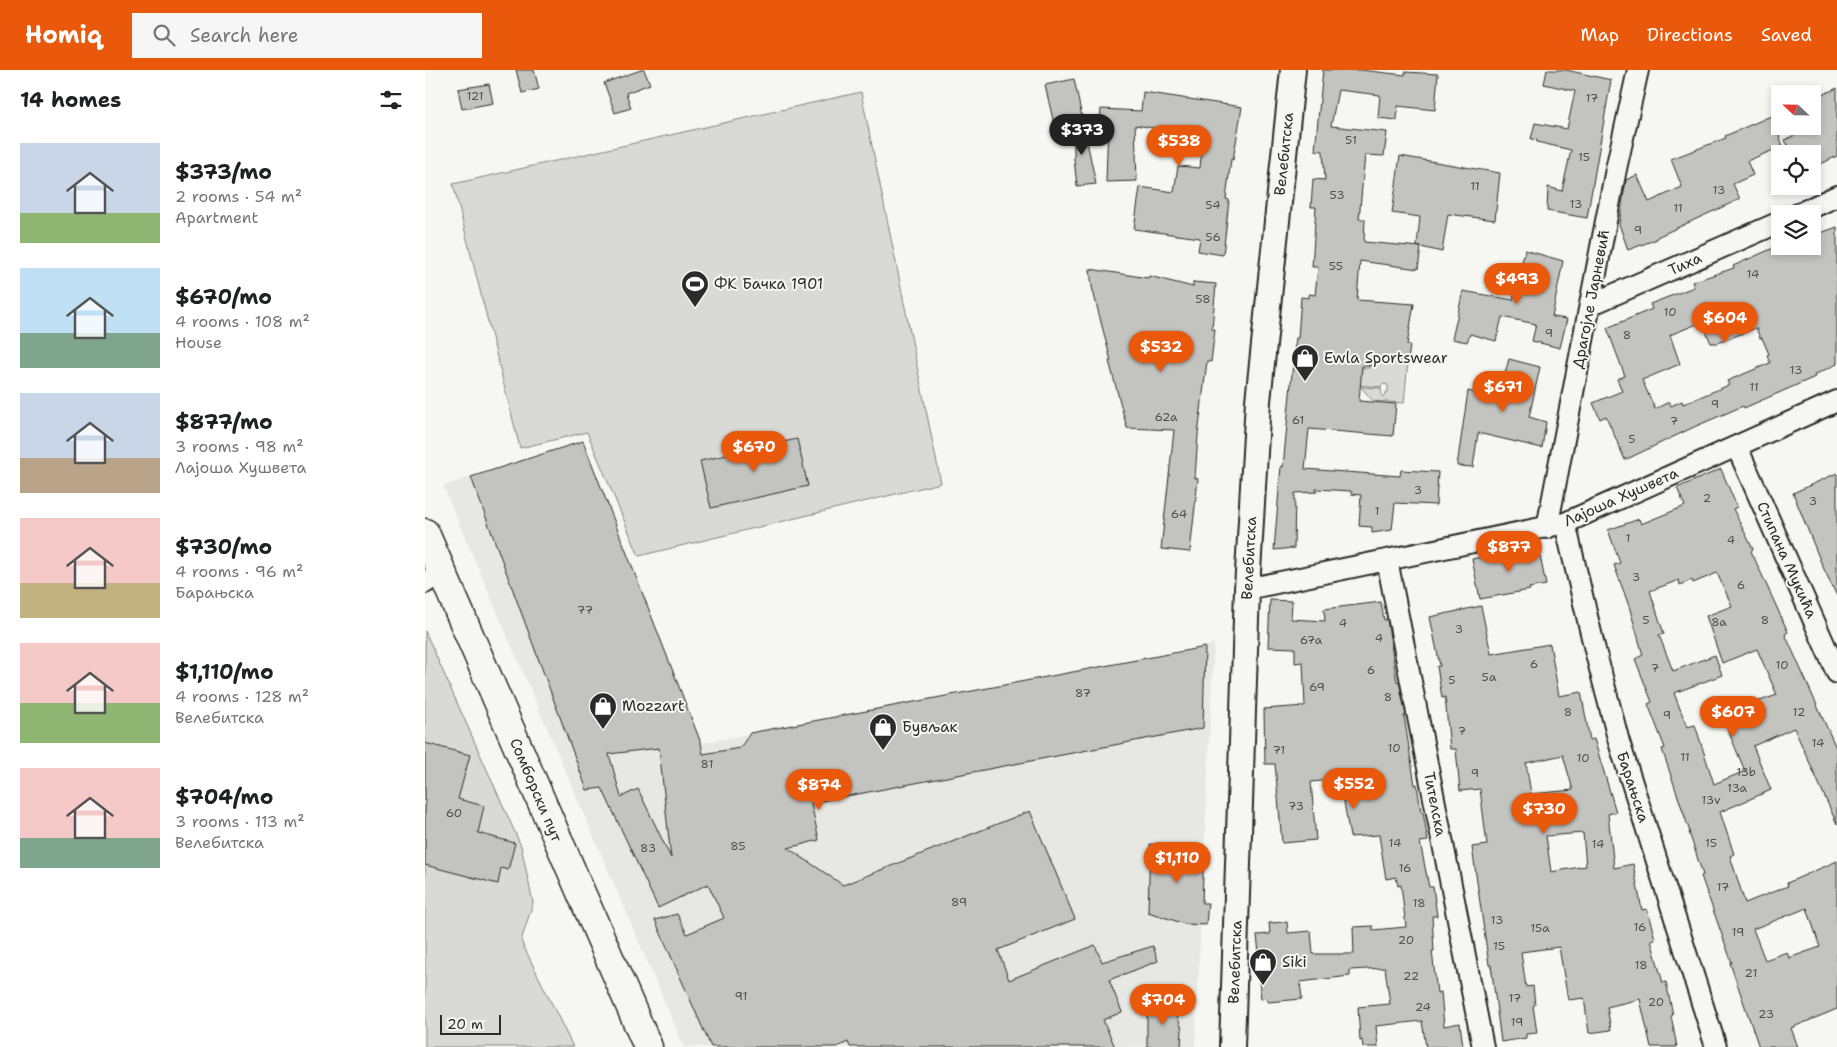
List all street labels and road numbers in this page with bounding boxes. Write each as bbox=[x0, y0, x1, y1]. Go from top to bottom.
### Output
street label: Велебитска bbox=[1270, 111, 1298, 197]
street label: Драгојле Јарневић bbox=[1568, 228, 1614, 370]
street label: Тиха bbox=[1665, 248, 1705, 280]
street label: Лајоша Хушвета bbox=[1561, 463, 1682, 531]
street label: Стипана Мукића bbox=[1752, 498, 1822, 622]
street label: Велебитска bbox=[1237, 515, 1261, 600]
street label: Сомборски пут bbox=[505, 735, 567, 845]
street label: Барањска bbox=[1612, 749, 1654, 826]
street label: Тителска bbox=[1419, 770, 1451, 839]
street label: Велебитска bbox=[1224, 919, 1246, 1004]

